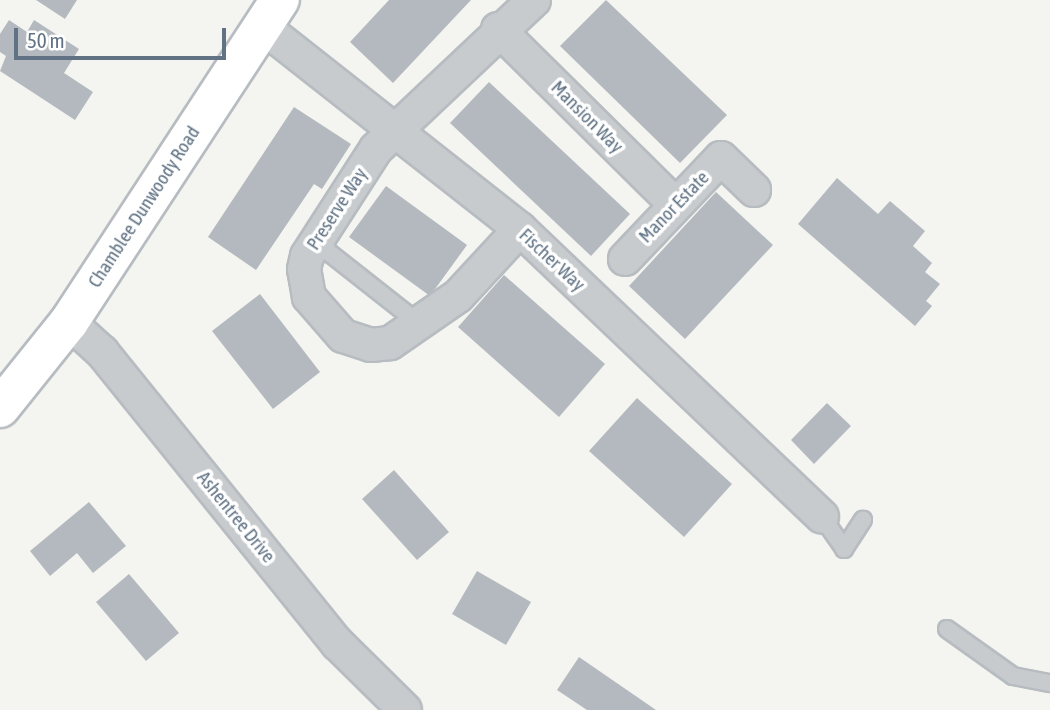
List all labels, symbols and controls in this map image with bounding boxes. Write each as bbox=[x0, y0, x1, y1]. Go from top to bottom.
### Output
scale bar bbox=[18, 14, 229, 58]
text: 50 m bbox=[27, 28, 65, 52]
street label: Mansion Way bbox=[546, 76, 628, 158]
street label: Chamblee Dunwoody Road bbox=[83, 122, 205, 292]
street label: Preserve Way bbox=[302, 164, 372, 254]
street label: Manor Estate bbox=[634, 166, 714, 248]
street label: Fischer Way bbox=[514, 224, 590, 296]
street label: Ashentree Drive bbox=[192, 467, 280, 567]

